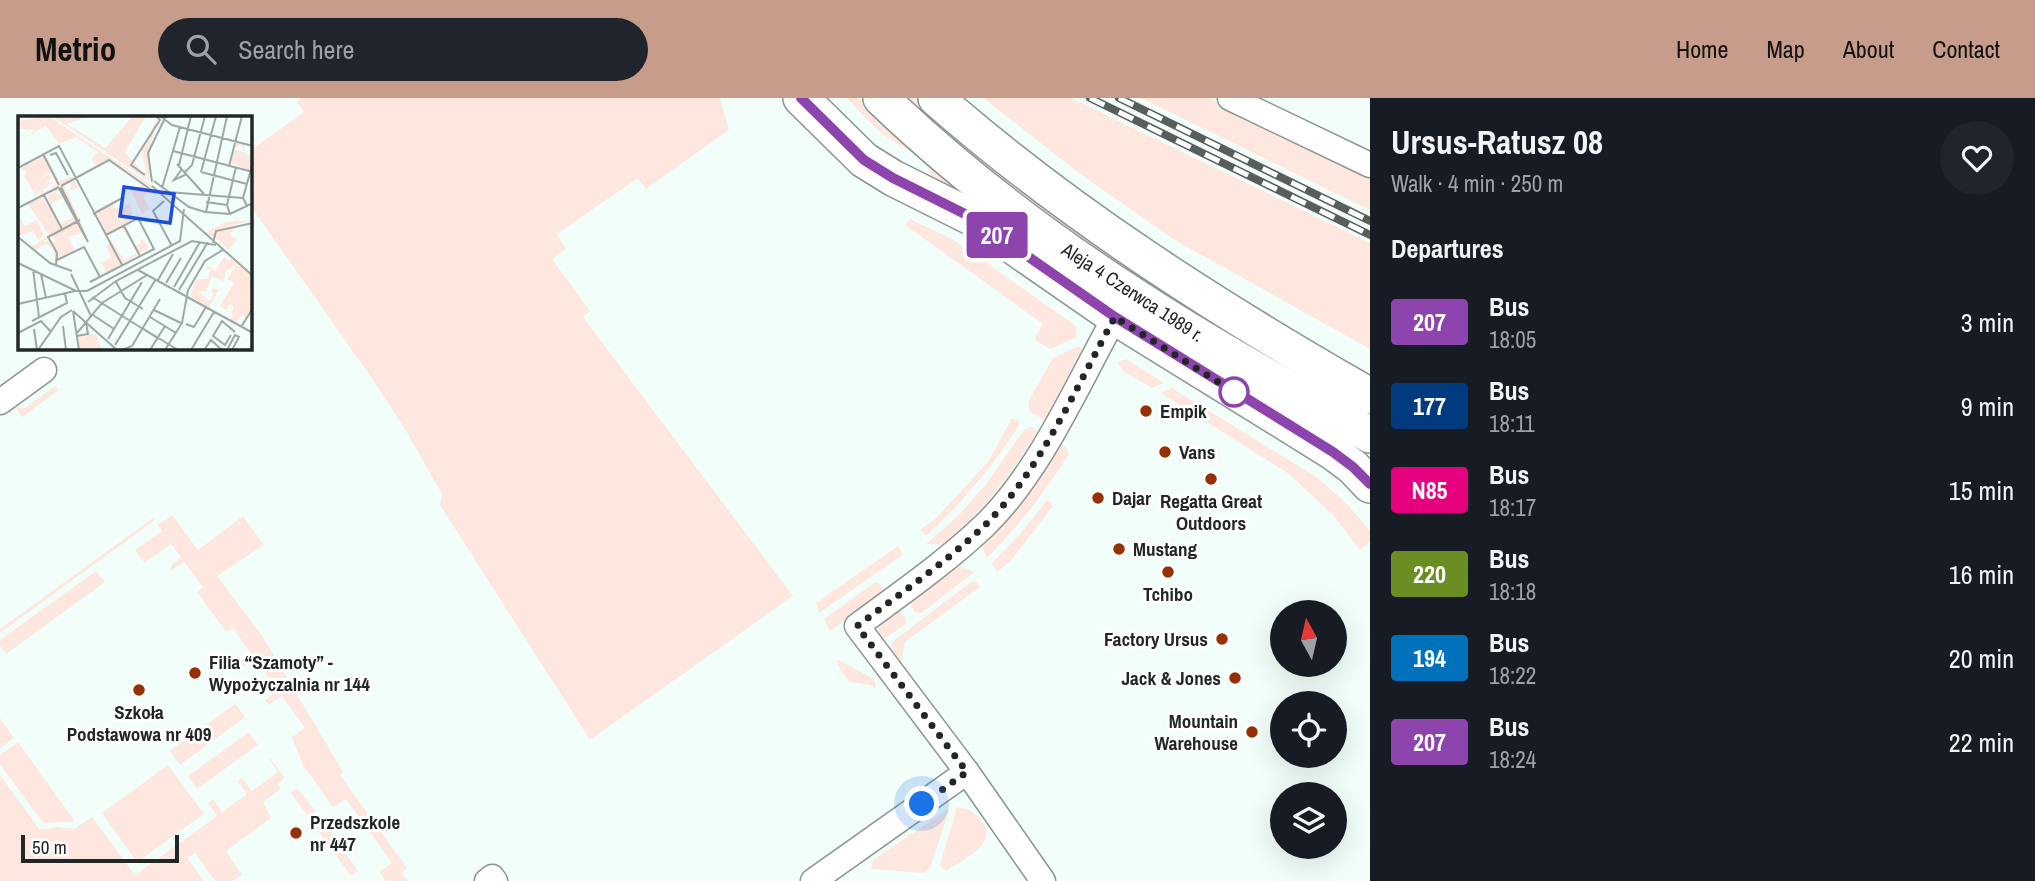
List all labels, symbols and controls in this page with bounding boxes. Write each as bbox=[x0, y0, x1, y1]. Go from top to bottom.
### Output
search box bbox=[158, 18, 648, 81]
text: Metrio bbox=[35, 27, 116, 71]
icon: search bbox=[182, 30, 220, 68]
text: Search here bbox=[238, 32, 354, 67]
text: Home bbox=[1676, 33, 1728, 65]
text: Map bbox=[1766, 33, 1805, 65]
text: About bbox=[1843, 33, 1894, 65]
text: Contact bbox=[1932, 33, 2000, 65]
inset map bbox=[18, 116, 252, 350]
text: Ursus-Ratusz 08 bbox=[1391, 120, 1603, 164]
button: heart bbox=[1940, 121, 2014, 195]
text: Walk · 4 min · 250 m bbox=[1391, 168, 1563, 199]
line badge: 207 bbox=[957, 212, 1037, 258]
text: 207 bbox=[981, 219, 1013, 251]
text: Departures bbox=[1391, 231, 1504, 266]
street label: Aleja 4 Czerwca 1989 r. bbox=[1056, 236, 1209, 348]
text: Bus bbox=[1489, 289, 1529, 324]
text: 3 min bbox=[1961, 305, 2014, 340]
text: 207 bbox=[1413, 306, 1446, 338]
text: 18:05 bbox=[1489, 324, 1536, 355]
text: Bus bbox=[1489, 373, 1529, 408]
unlabelled marker bbox=[1219, 377, 1249, 407]
text: 9 min bbox=[1961, 389, 2014, 424]
text: 177 bbox=[1413, 390, 1446, 422]
place label: Empik bbox=[1160, 398, 1207, 424]
marker: Empik bbox=[1138, 403, 1154, 419]
text: 18:11 bbox=[1489, 408, 1535, 439]
place label: Vans bbox=[1179, 439, 1215, 465]
marker: Vans bbox=[1157, 444, 1173, 460]
text: Bus bbox=[1489, 457, 1529, 492]
marker: Regatta Great Outdoors bbox=[1203, 471, 1219, 487]
text: 15 min bbox=[1949, 473, 2014, 508]
text: N85 bbox=[1411, 474, 1448, 506]
place label: Dajar bbox=[1112, 485, 1151, 511]
place label: Regatta Great Outdoors bbox=[1160, 488, 1262, 536]
marker: Dajar bbox=[1090, 490, 1106, 506]
text: 18:17 bbox=[1489, 492, 1536, 523]
place label: Mustang bbox=[1133, 536, 1198, 562]
marker: Mustang bbox=[1111, 541, 1127, 557]
text: Bus bbox=[1489, 541, 1529, 576]
text: 16 min bbox=[1949, 557, 2014, 592]
text: 220 bbox=[1413, 558, 1446, 590]
marker: Tchibo bbox=[1160, 564, 1176, 580]
text: 18:18 bbox=[1489, 576, 1536, 607]
place label: Tchibo bbox=[1143, 581, 1193, 607]
north arrow bbox=[1270, 600, 1348, 677]
map controls bbox=[1270, 600, 1347, 859]
text: Bus bbox=[1489, 625, 1529, 660]
place label: Factory Ursus bbox=[1104, 626, 1208, 652]
marker: Factory Ursus bbox=[1214, 631, 1230, 647]
text: 20 min bbox=[1949, 641, 2014, 676]
text: 194 bbox=[1413, 642, 1446, 674]
place label: Filia “Szamoty” - Wypożyczalnia nr 144 bbox=[209, 649, 370, 697]
text: 18:22 bbox=[1489, 660, 1536, 691]
marker: Filia “Szamoty” - Wypożyczalnia nr 144 bbox=[187, 665, 203, 681]
place label: Jack & Jones bbox=[1121, 665, 1221, 691]
marker: Jack & Jones bbox=[1227, 670, 1243, 686]
marker: Szkoła Podstawowa nr 409 bbox=[131, 682, 147, 698]
button: locate bbox=[1270, 691, 1347, 768]
place label: Szkoła Podstawowa nr 409 bbox=[67, 699, 212, 747]
place label: Mountain Warehouse bbox=[1155, 708, 1238, 756]
text: Bus bbox=[1489, 709, 1529, 744]
marker: Mountain Warehouse bbox=[1244, 724, 1260, 740]
text: 22 min bbox=[1949, 725, 2014, 760]
text: 207 bbox=[1413, 726, 1446, 758]
text: 18:24 bbox=[1489, 744, 1536, 775]
button: layers bbox=[1270, 782, 1347, 859]
your location bbox=[904, 786, 939, 821]
place label: Przedszkole nr 447 bbox=[310, 809, 400, 857]
marker: Przedszkole nr 447 bbox=[288, 825, 304, 841]
scale bar bbox=[21, 832, 178, 864]
text: 50 m bbox=[32, 834, 67, 860]

